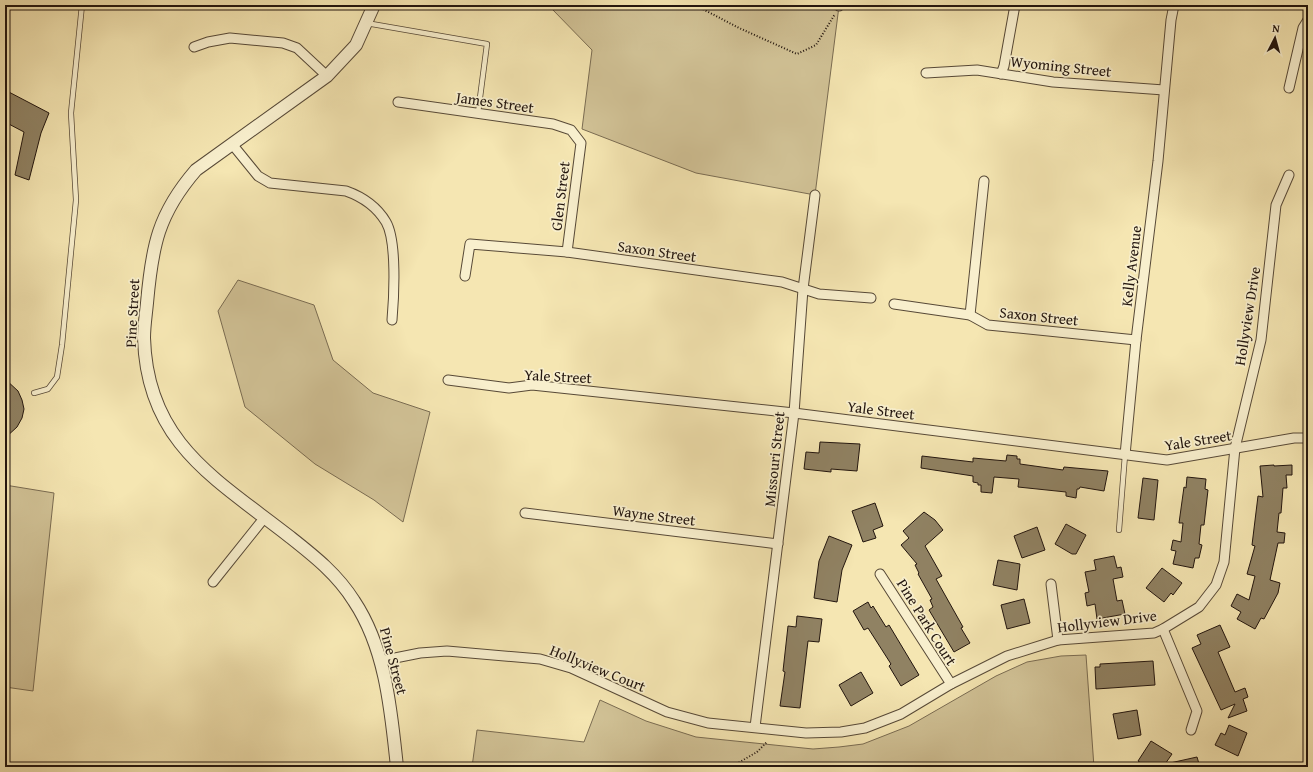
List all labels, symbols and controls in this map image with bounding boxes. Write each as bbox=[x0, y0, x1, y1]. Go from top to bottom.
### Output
north arrow bbox=[1255, 18, 1295, 58]
text: N bbox=[1272, 20, 1281, 36]
street label: Wyoming Street bbox=[1010, 50, 1113, 82]
street label: James Street bbox=[453, 86, 536, 118]
street label: Glen Street bbox=[545, 159, 575, 232]
street label: Kelly Avenue bbox=[1116, 224, 1146, 308]
street label: Saxon Street bbox=[616, 235, 698, 267]
street label: Hollyview Drive bbox=[1229, 265, 1265, 367]
street label: Pine Street bbox=[120, 277, 144, 348]
street label: Saxon Street bbox=[999, 301, 1080, 331]
street label: Yale Street bbox=[524, 364, 593, 388]
street label: Yale Street bbox=[846, 395, 917, 425]
street label: Missouri Street bbox=[759, 410, 790, 508]
street label: Yale Street bbox=[1163, 424, 1234, 456]
street label: Wayne Street bbox=[611, 499, 697, 531]
street label: Pine Park Court bbox=[892, 575, 962, 670]
street label: Hollyview Drive bbox=[1056, 604, 1158, 638]
street label: Pine Street bbox=[375, 625, 413, 698]
street label: Hollyview Court bbox=[547, 639, 650, 697]

